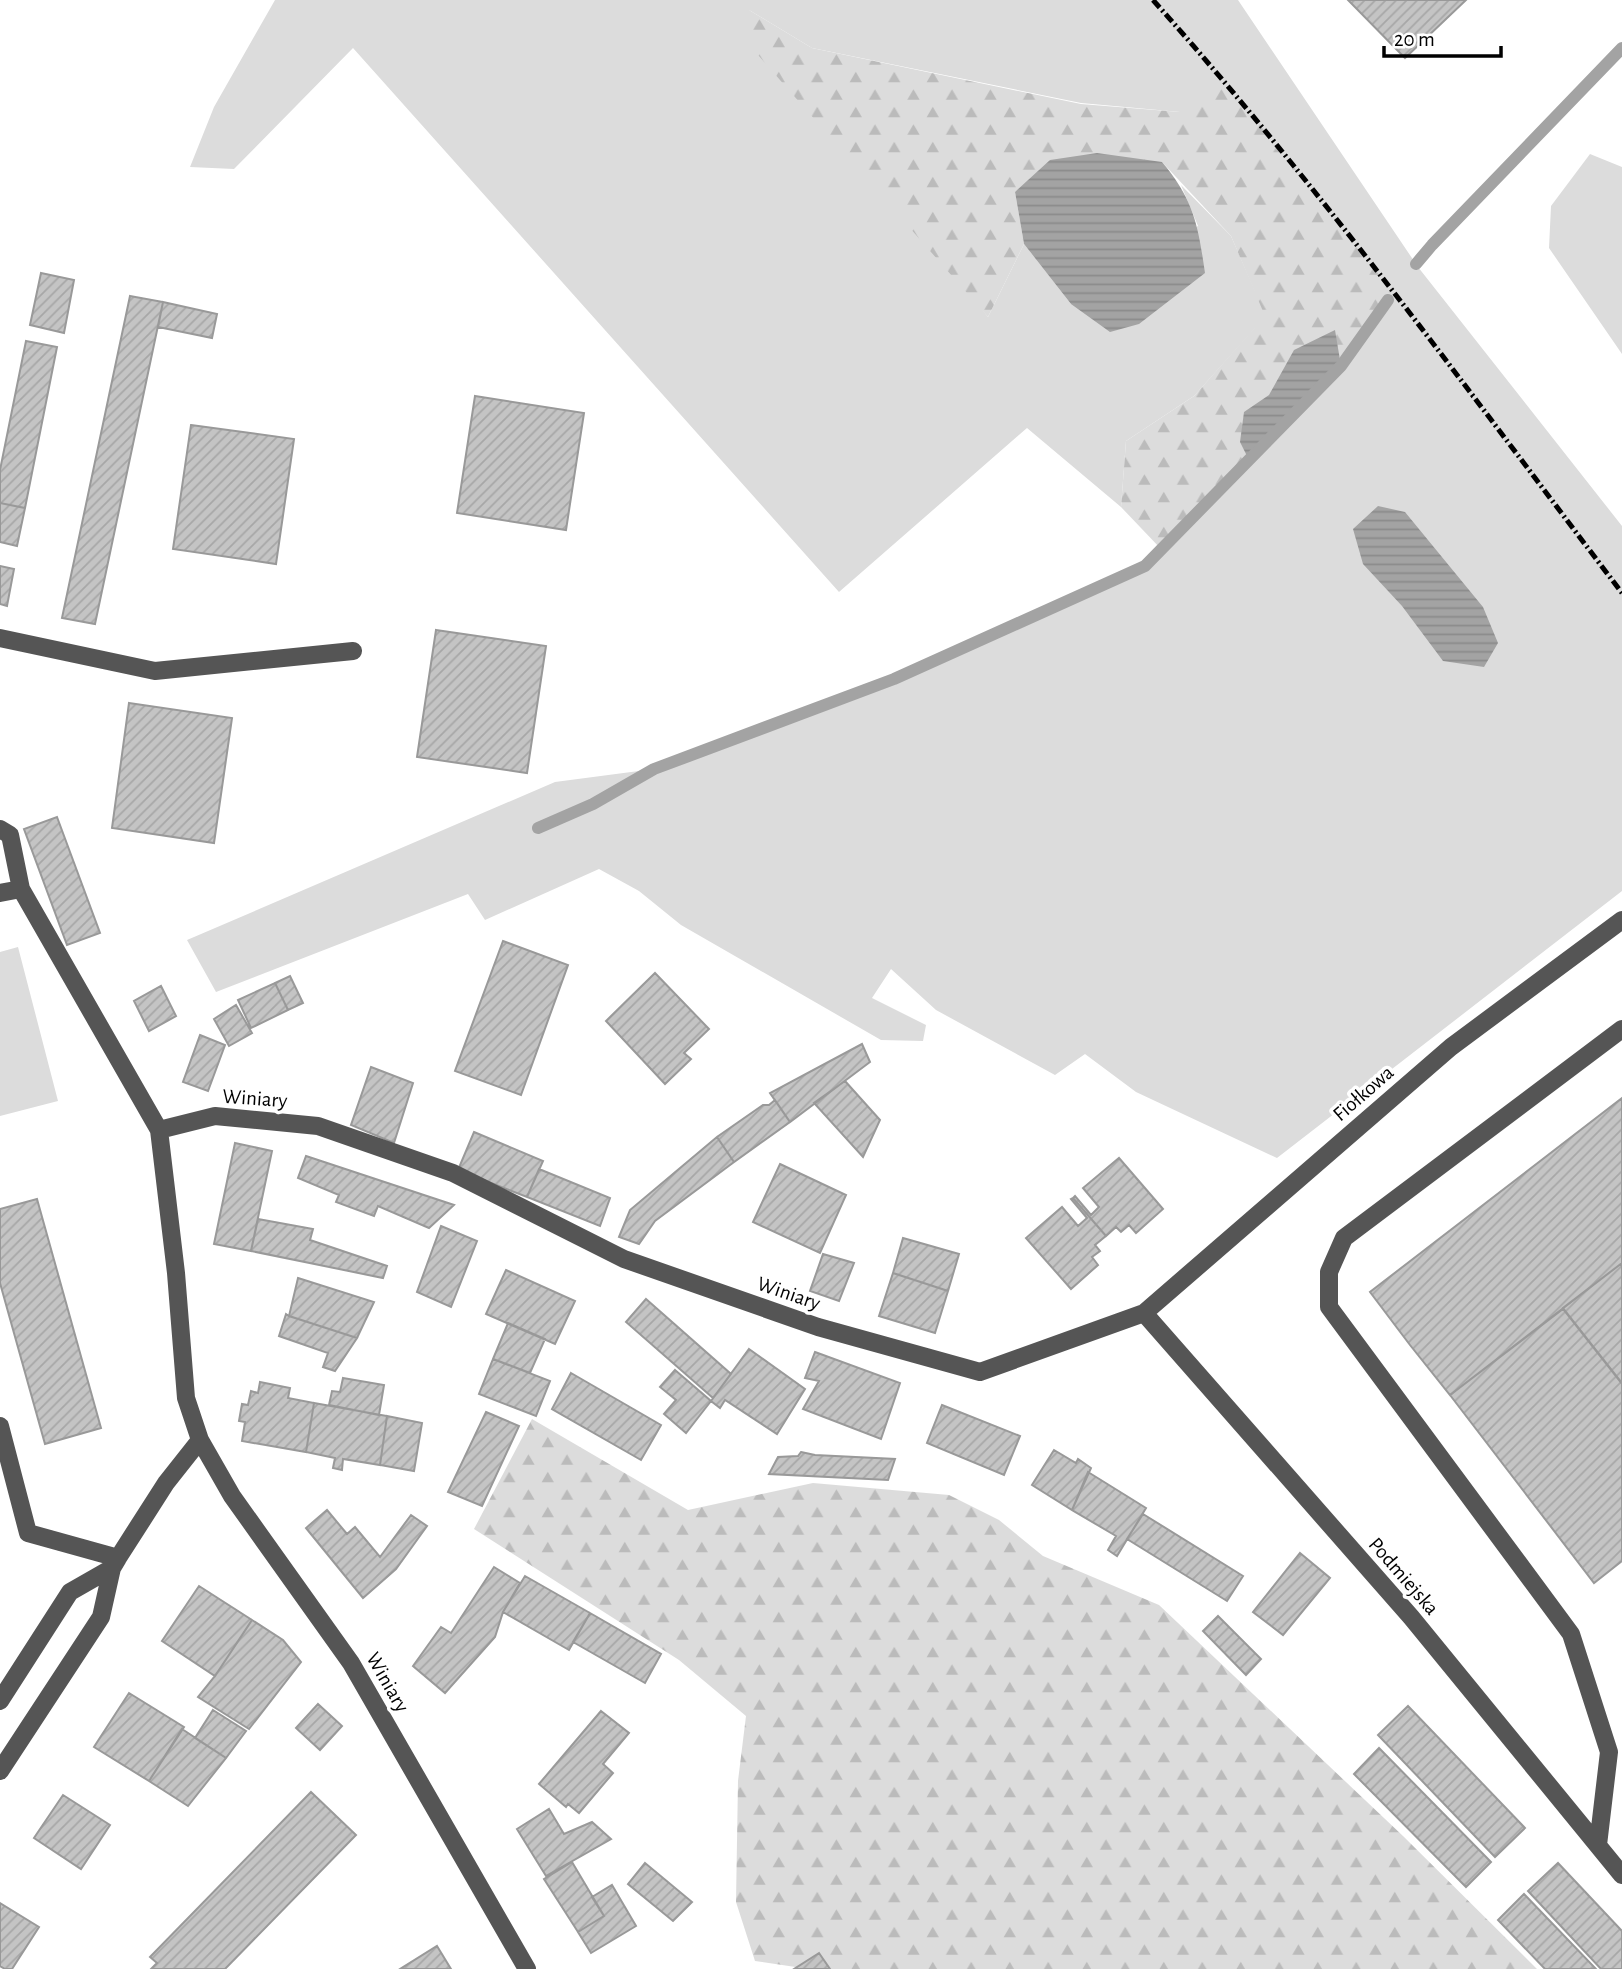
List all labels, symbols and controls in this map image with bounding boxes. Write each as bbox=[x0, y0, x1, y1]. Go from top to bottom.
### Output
scale bar bbox=[1384, 14, 1501, 58]
text: 20 m bbox=[1394, 29, 1435, 50]
street label: Fiołkowa bbox=[1329, 1061, 1398, 1125]
street label: Winiary bbox=[222, 1086, 288, 1111]
street label: Winiary bbox=[755, 1273, 823, 1314]
street label: Podmiejska bbox=[1365, 1534, 1443, 1619]
street label: Winiary bbox=[362, 1649, 413, 1716]

